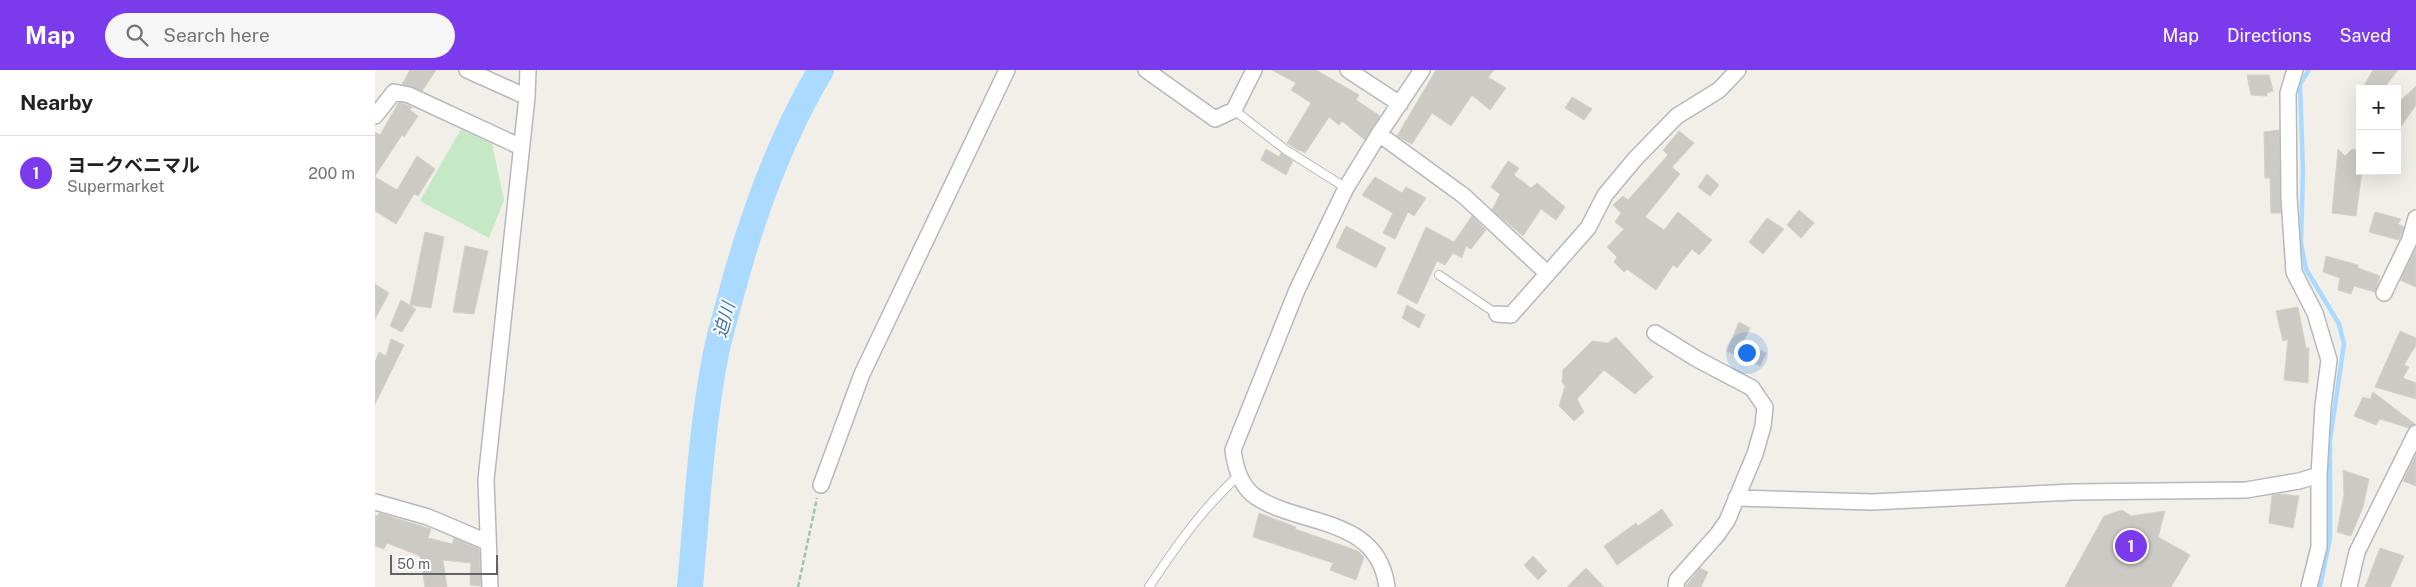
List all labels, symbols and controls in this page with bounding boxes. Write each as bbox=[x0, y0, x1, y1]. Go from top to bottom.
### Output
search box bbox=[105, 13, 455, 58]
text: Map bbox=[25, 21, 75, 49]
icon: search bbox=[123, 21, 151, 49]
text: Search here bbox=[163, 24, 270, 46]
text: Map bbox=[2162, 25, 2199, 46]
text: Directions bbox=[2227, 25, 2312, 46]
text: Saved bbox=[2340, 25, 2391, 46]
map controls bbox=[2356, 85, 2401, 175]
button: + bbox=[2356, 85, 2401, 130]
text: Nearby bbox=[20, 90, 93, 115]
button: − bbox=[2356, 130, 2401, 175]
text: ヨークベニマル bbox=[67, 154, 200, 176]
text: 1 bbox=[33, 164, 39, 183]
text: 200 m bbox=[308, 164, 355, 183]
text: Supermarket bbox=[67, 177, 164, 196]
water label: 迫川 bbox=[709, 298, 739, 340]
your location bbox=[1734, 340, 1760, 366]
pin: 1 bbox=[2115, 527, 2147, 565]
scale bar bbox=[390, 552, 497, 575]
text: 50 m bbox=[397, 556, 430, 572]

